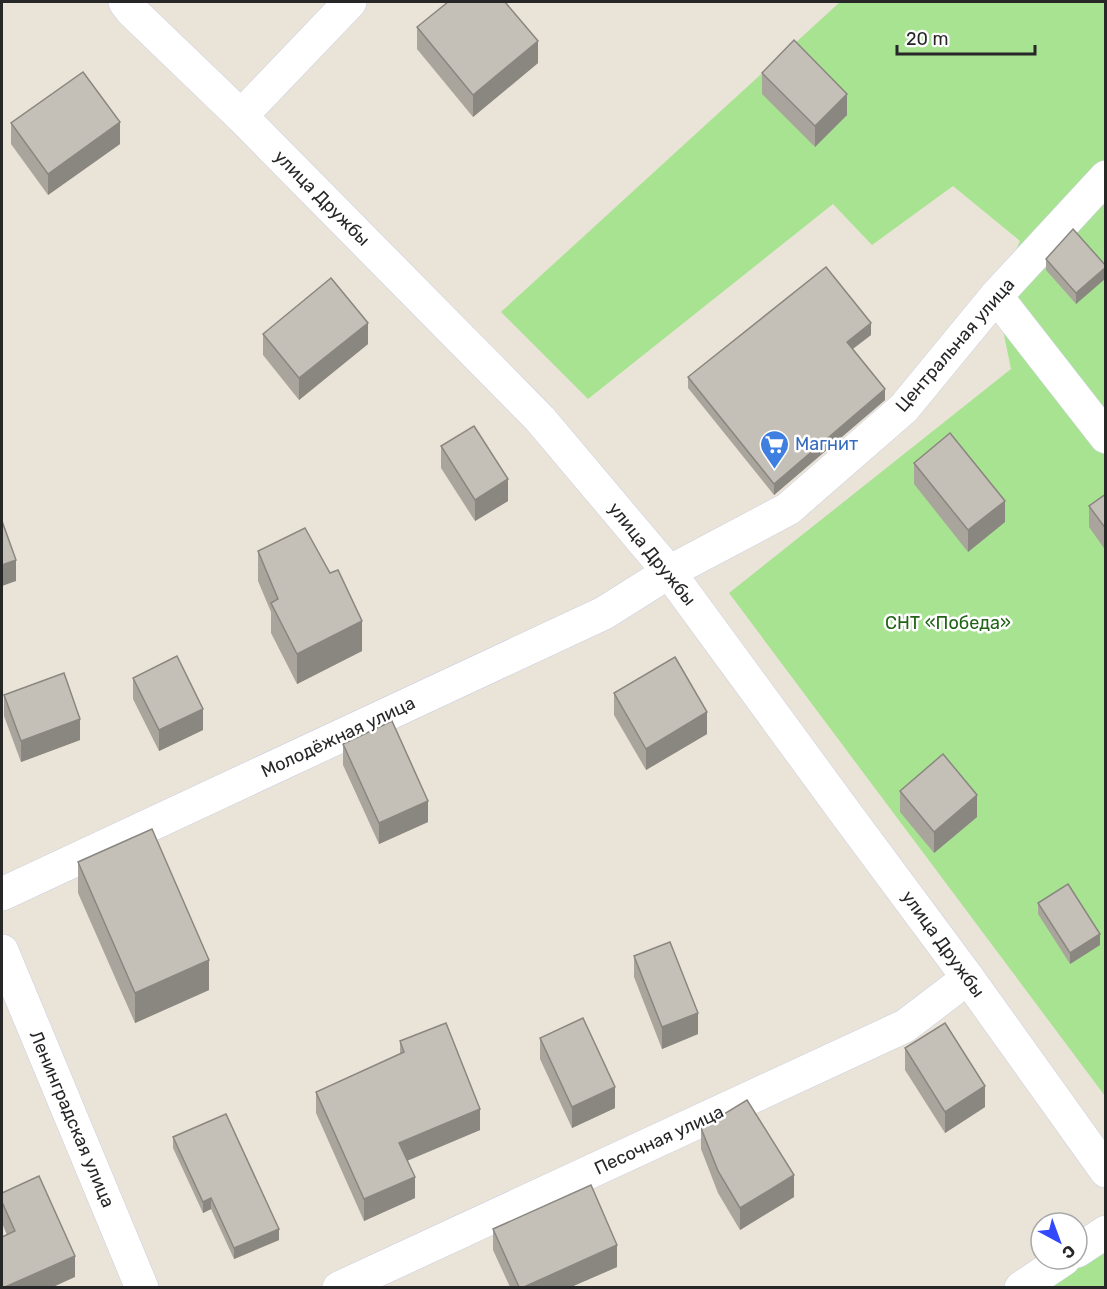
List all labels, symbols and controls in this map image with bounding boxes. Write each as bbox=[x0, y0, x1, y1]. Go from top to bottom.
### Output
scale bar bbox=[897, 18, 1035, 56]
text: 20 m bbox=[906, 28, 948, 50]
street label: улица Дружбы bbox=[269, 145, 375, 251]
street label: Центральная улица bbox=[891, 273, 1019, 417]
supermarket icon: Магнит bbox=[758, 428, 790, 470]
place label: Магнит bbox=[795, 433, 858, 455]
street label: улица Дружбы bbox=[604, 498, 700, 610]
park label: СНТ «Победа» bbox=[885, 612, 1011, 634]
street label: Молодёжная улица bbox=[257, 692, 419, 782]
street label: улица Дружбы bbox=[897, 886, 989, 1002]
street label: Ленинградская улица bbox=[25, 1027, 119, 1211]
street label: Песочная улица bbox=[591, 1100, 727, 1180]
north arrow bbox=[1029, 1211, 1089, 1271]
text: С bbox=[1058, 1241, 1079, 1263]

